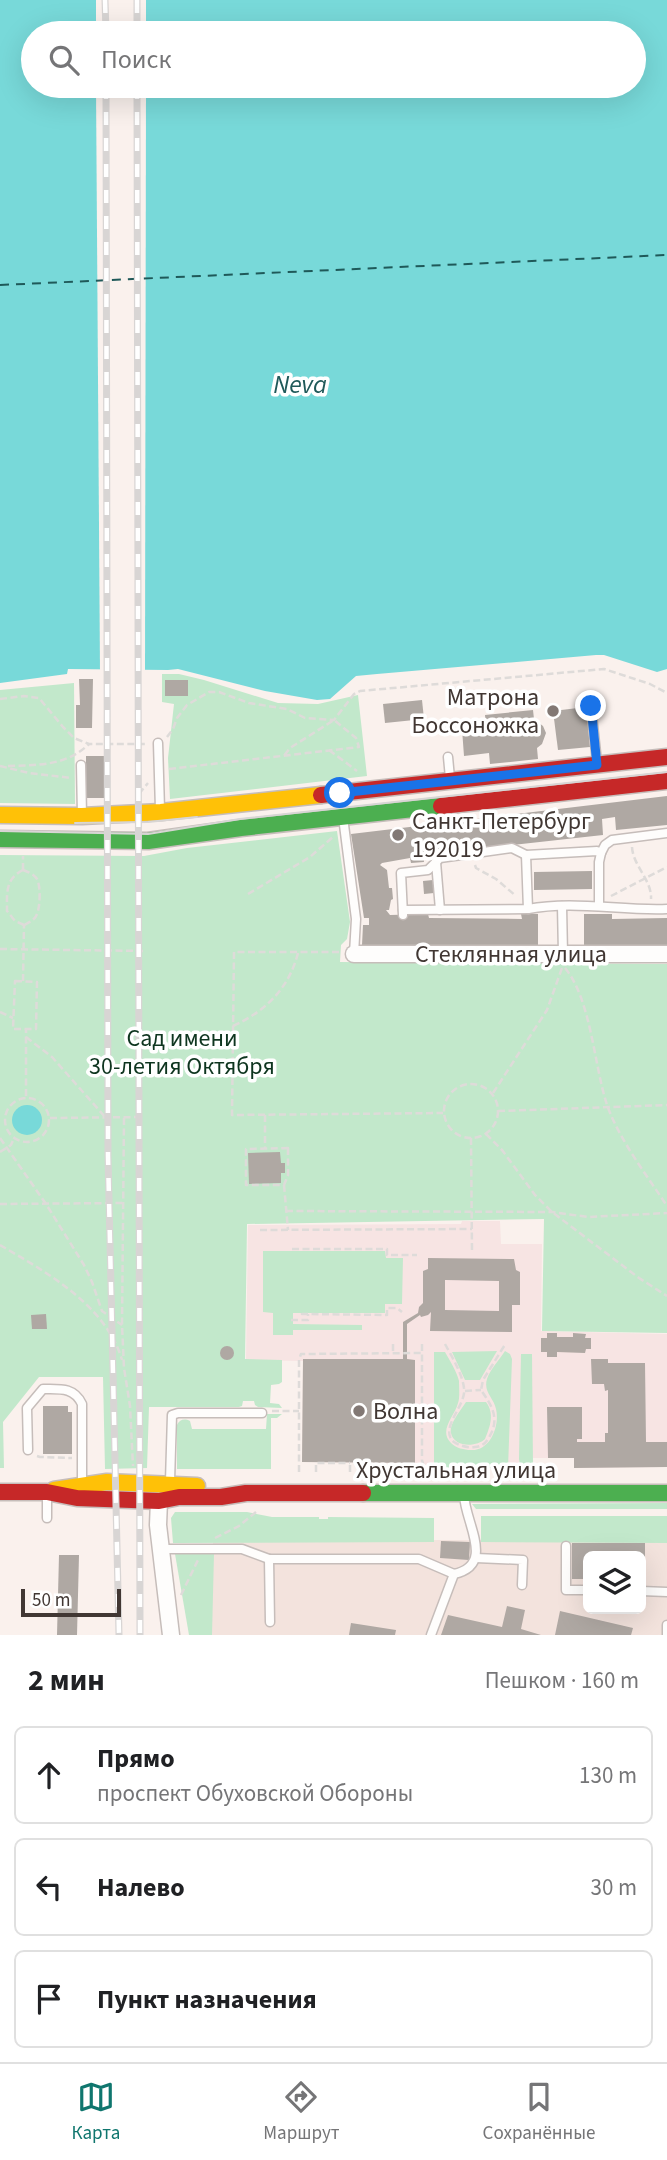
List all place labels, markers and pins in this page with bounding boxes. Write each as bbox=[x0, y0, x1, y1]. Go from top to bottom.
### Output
place label: Матрона Боссоножка bbox=[411, 680, 539, 743]
marker: Матрона Боссоножка bbox=[545, 703, 561, 719]
place label: Санкт-Петербург 192019 bbox=[412, 804, 591, 867]
marker: Санкт-Петербург 192019 bbox=[390, 827, 406, 843]
place label: Волна bbox=[373, 1394, 438, 1429]
marker: Волна bbox=[351, 1403, 367, 1419]

